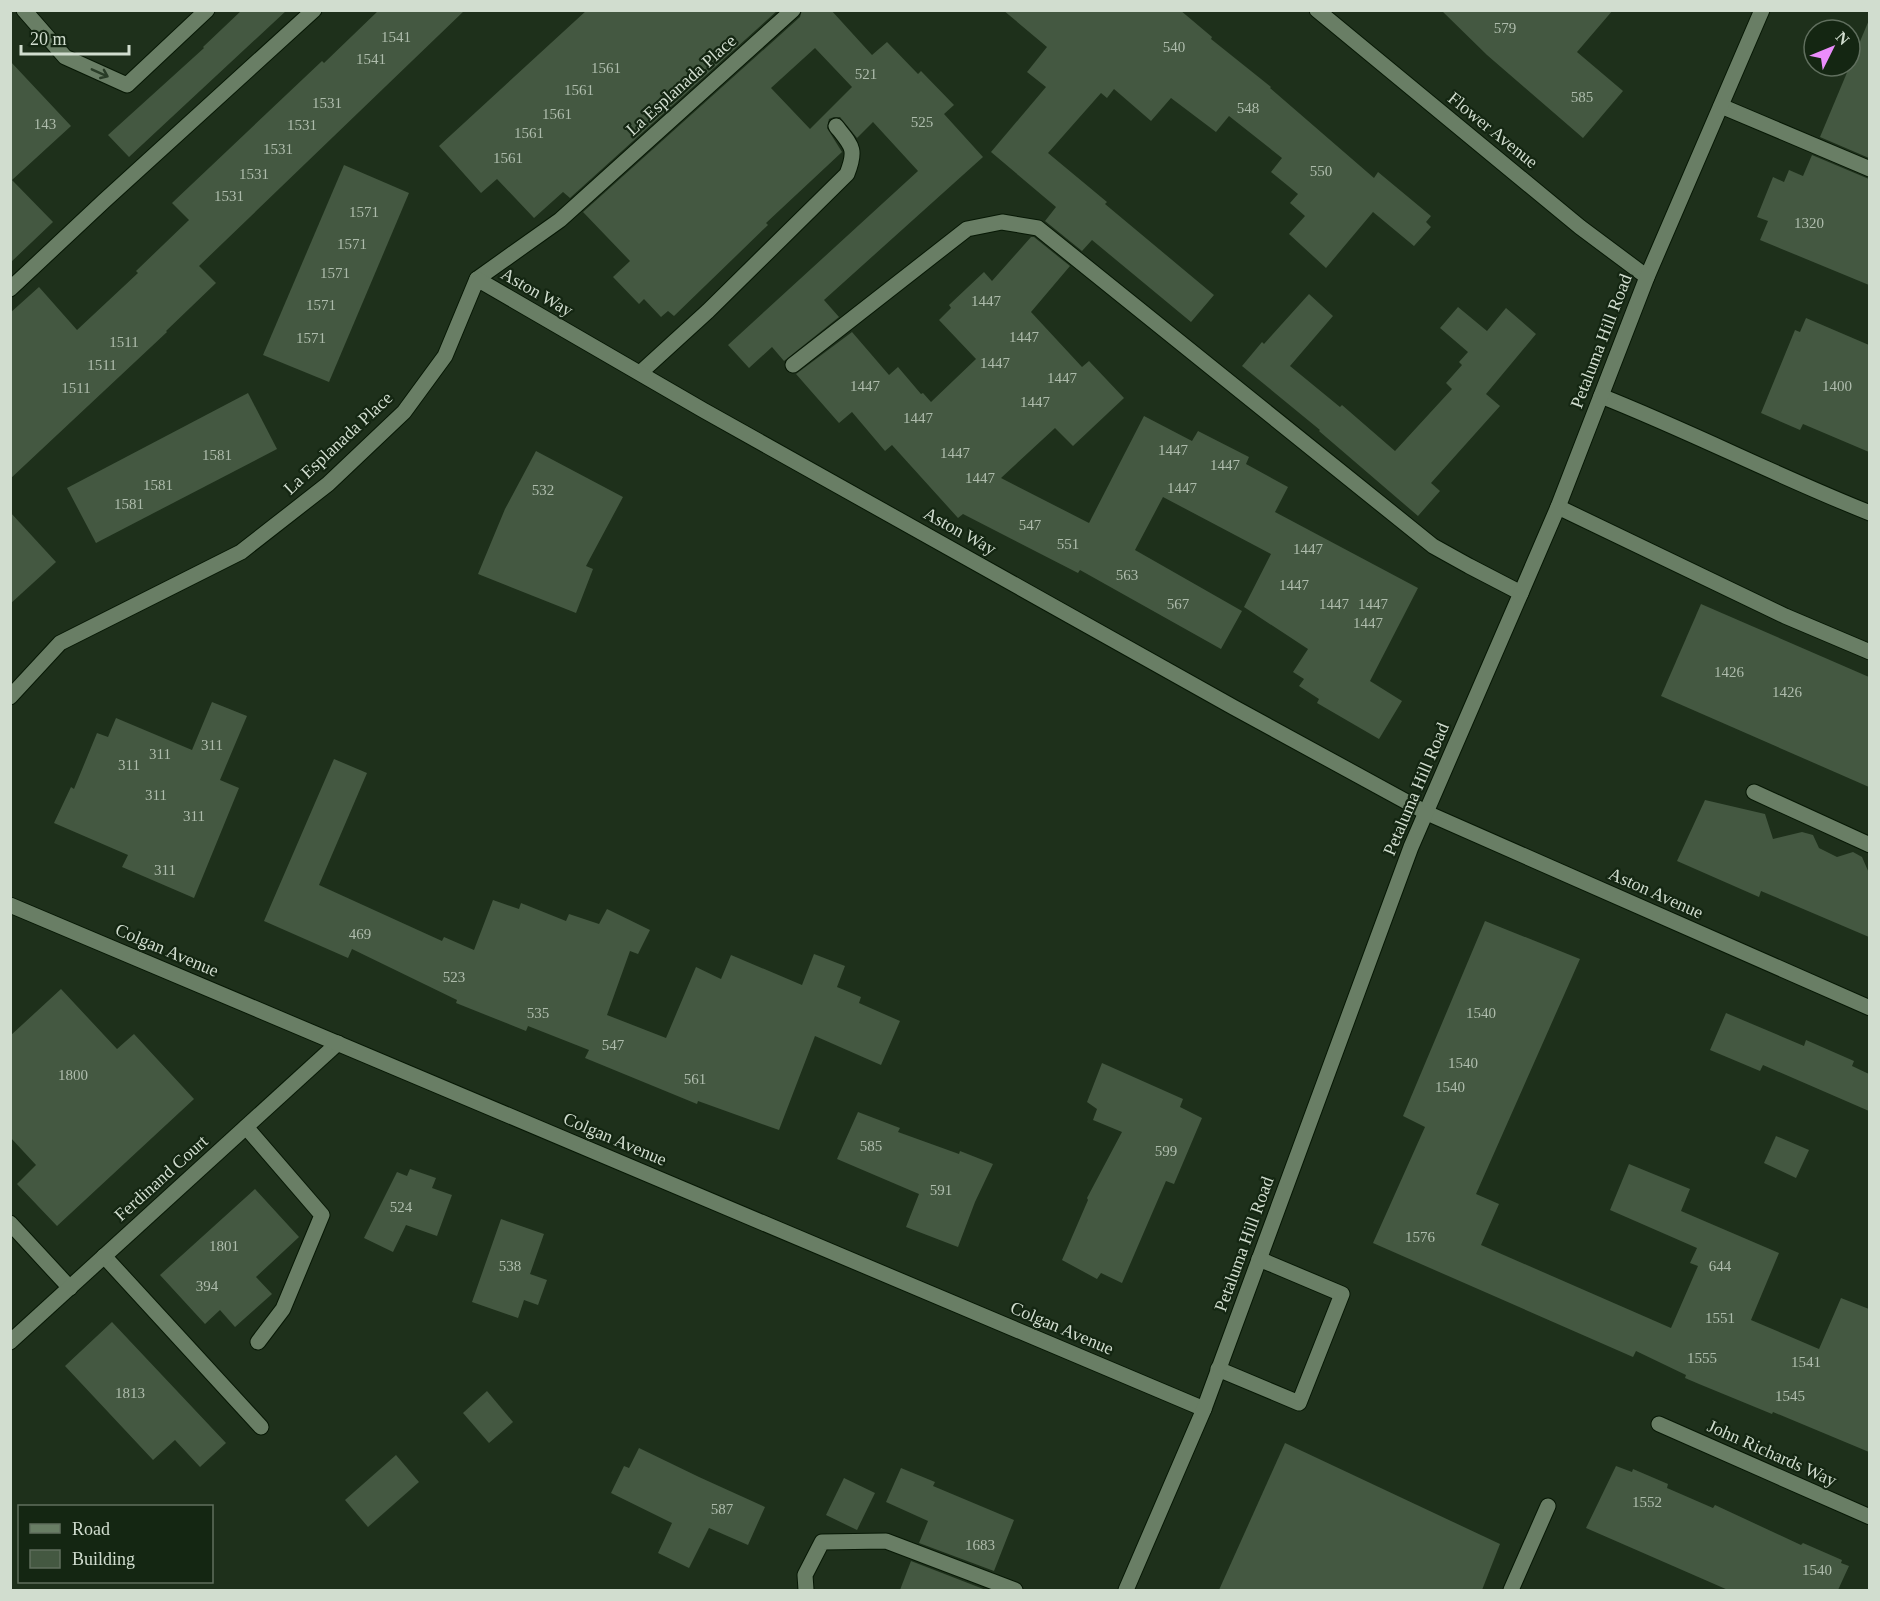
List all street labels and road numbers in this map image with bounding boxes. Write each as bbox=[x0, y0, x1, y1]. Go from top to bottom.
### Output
street label: La Esplanada Place bbox=[622, 30, 740, 140]
street label: Flower Avenue bbox=[1444, 88, 1542, 172]
street label: Aston Way bbox=[497, 263, 577, 321]
street label: Petaluma Hill Road bbox=[1566, 271, 1636, 411]
street label: La Esplanada Place bbox=[280, 388, 396, 498]
street label: Aston Way bbox=[920, 503, 1000, 559]
street label: Petaluma Hill Road bbox=[1379, 720, 1453, 858]
street label: Aston Avenue bbox=[1606, 863, 1706, 923]
street label: Colgan Avenue bbox=[112, 919, 222, 981]
street label: Colgan Avenue bbox=[560, 1108, 670, 1170]
street label: Ferdinand Court bbox=[110, 1131, 212, 1225]
street label: Petaluma Hill Road bbox=[1210, 1174, 1278, 1314]
street label: Colgan Avenue bbox=[1007, 1297, 1117, 1359]
street label: John Richards Way bbox=[1704, 1416, 1840, 1490]

